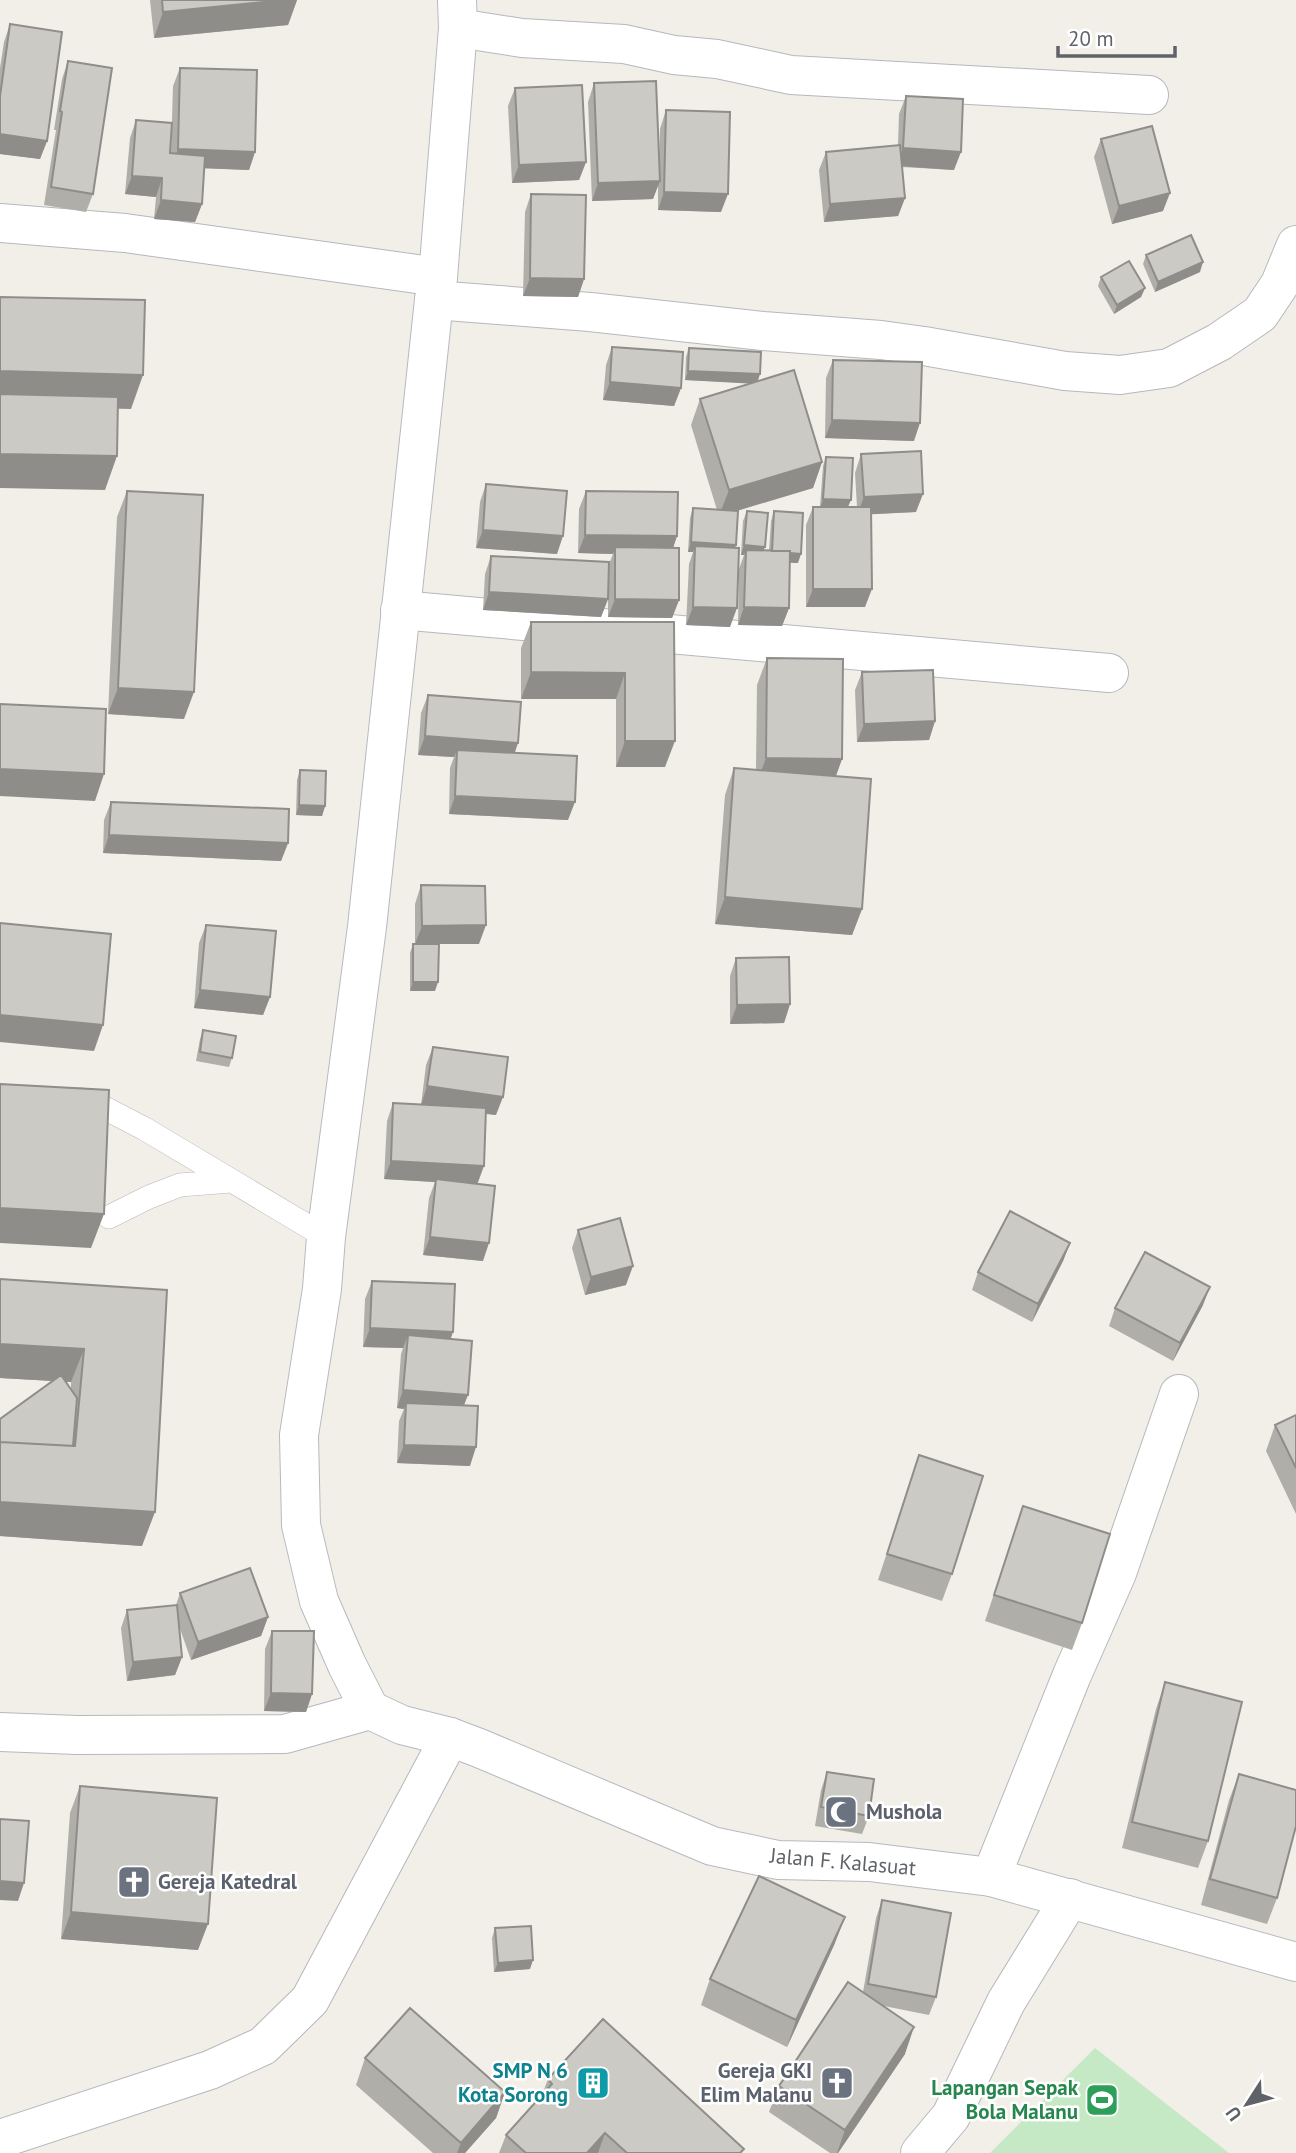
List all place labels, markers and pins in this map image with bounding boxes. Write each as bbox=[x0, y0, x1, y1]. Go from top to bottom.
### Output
mosque icon: Mushola bbox=[822, 1793, 860, 1831]
place label: Mushola bbox=[866, 1798, 942, 1825]
church icon: Gereja Katedral bbox=[115, 1863, 153, 1901]
place label: Gereja Katedral bbox=[158, 1868, 298, 1895]
place label: SMP N 6 Kota Sorong bbox=[458, 2057, 568, 2108]
place label: Gereja GKI Elim Malanu bbox=[700, 2057, 812, 2108]
building icon: SMP N 6 Kota Sorong bbox=[574, 2064, 612, 2102]
church icon: Gereja GKI Elim Malanu bbox=[818, 2064, 856, 2102]
place label: Lapangan Sepak Bola Malanu bbox=[931, 2074, 1079, 2125]
sports icon: Lapangan Sepak Bola Malanu bbox=[1083, 2081, 1121, 2119]

